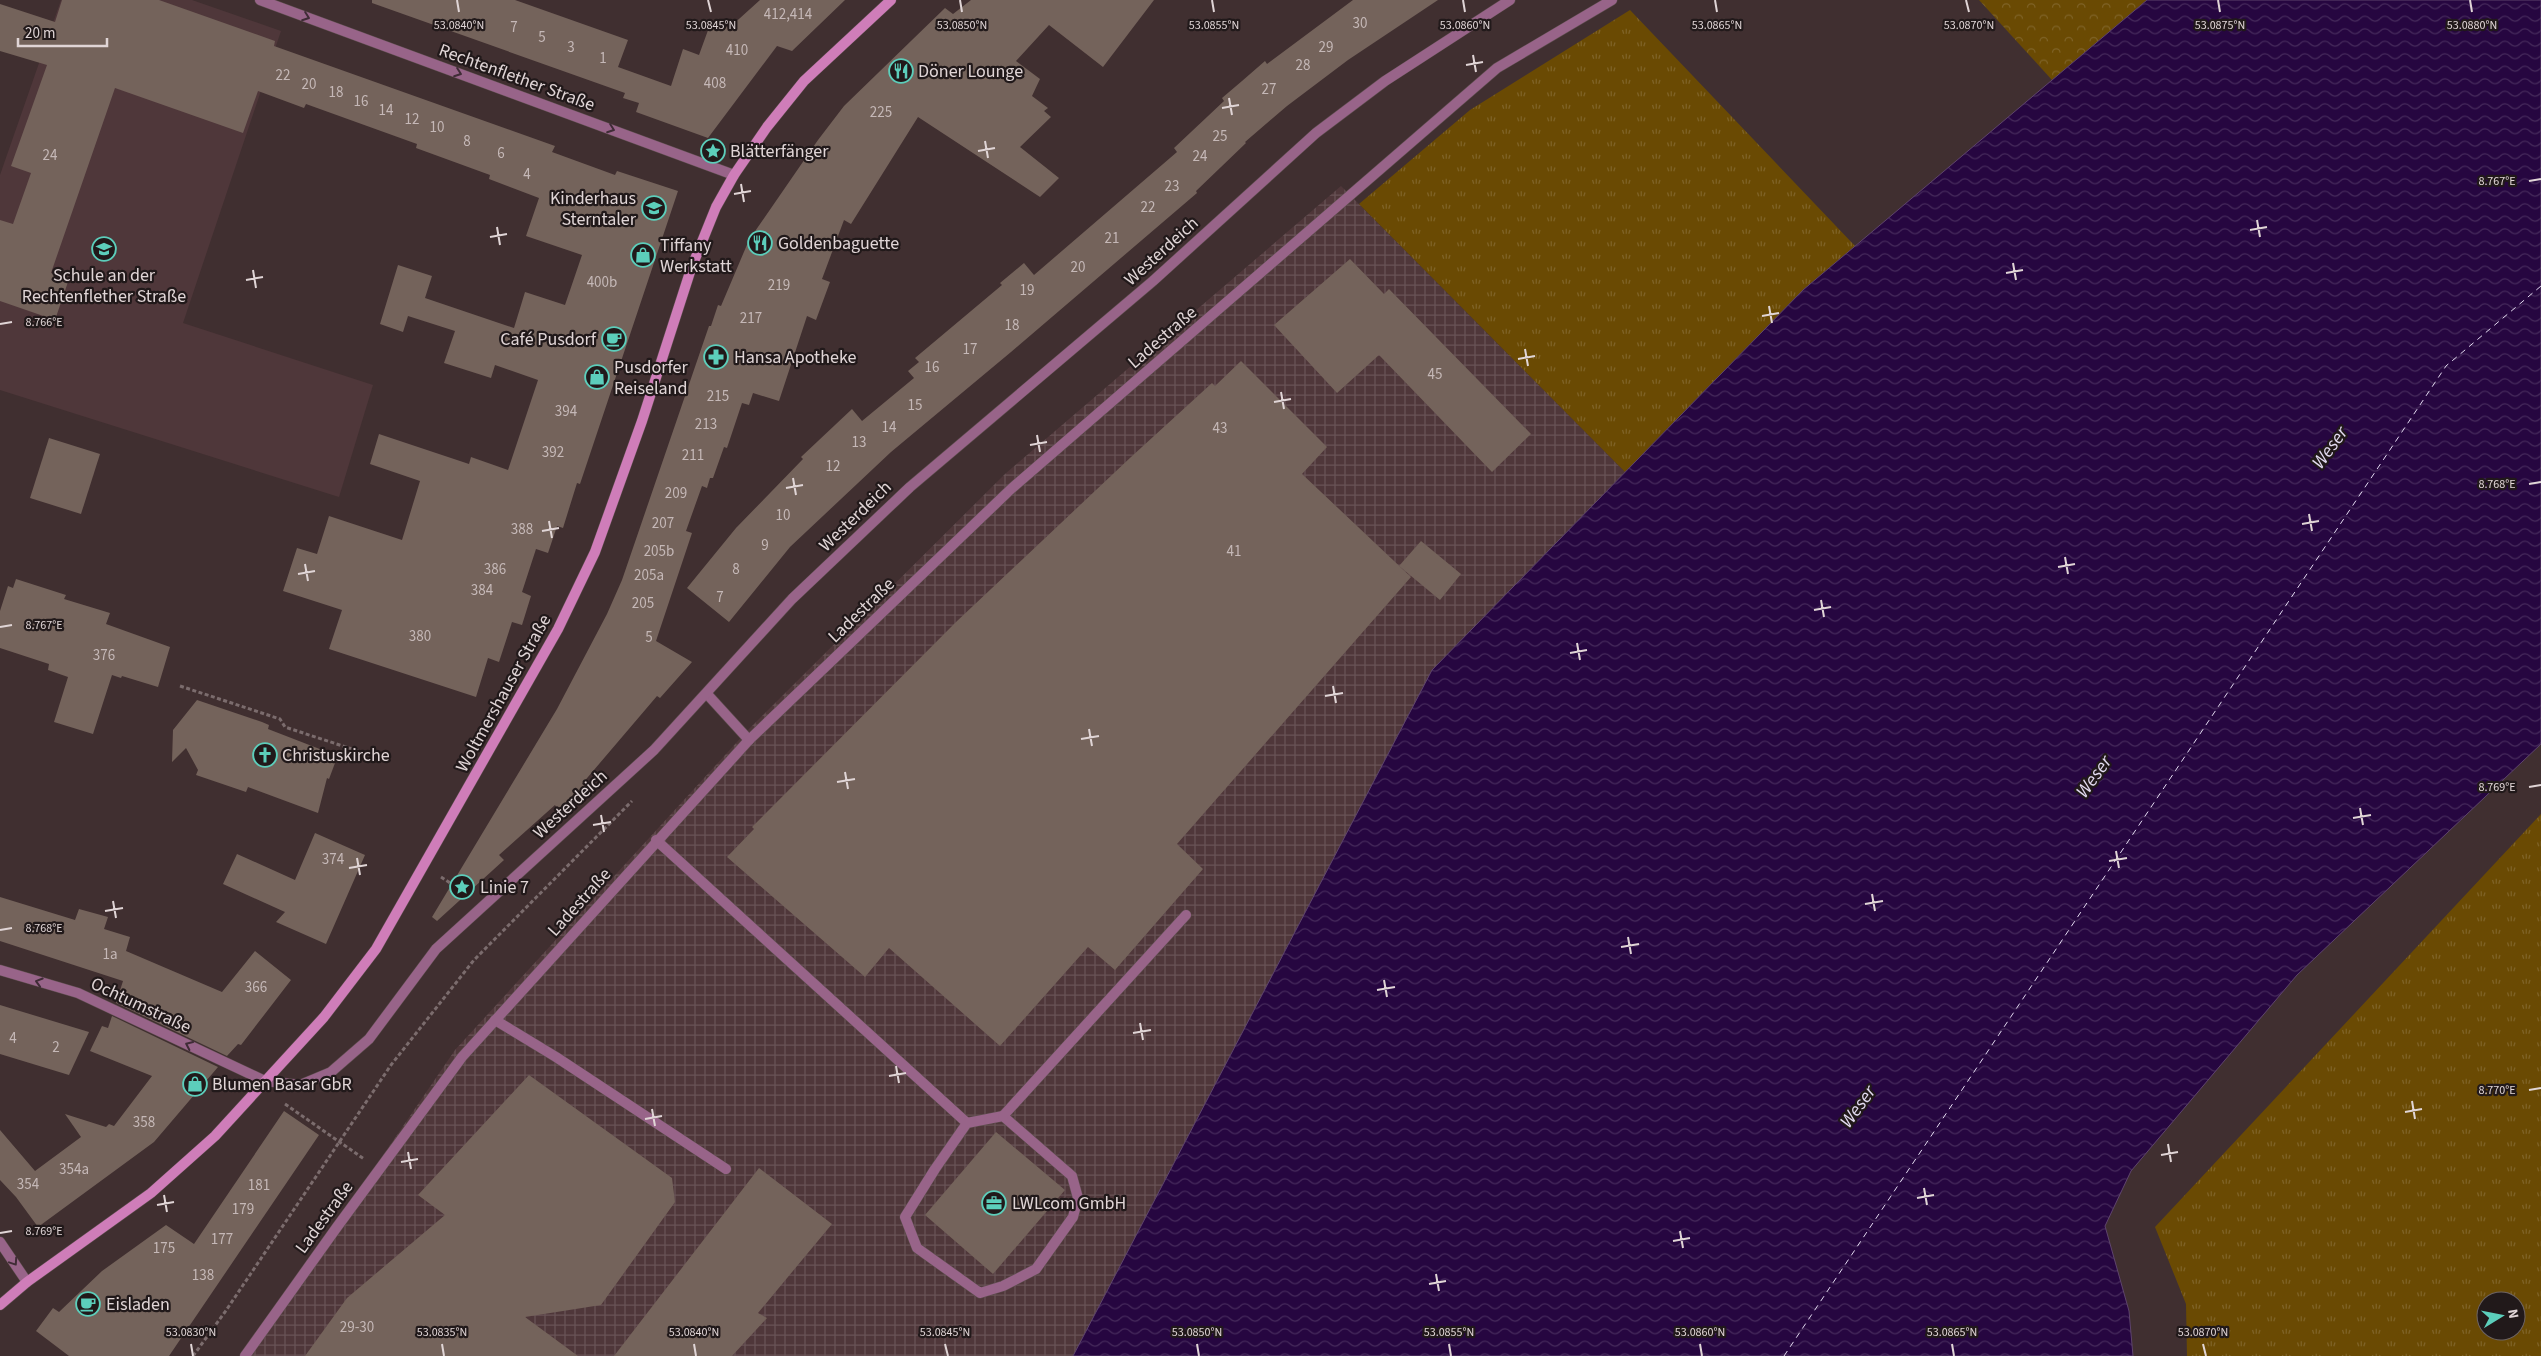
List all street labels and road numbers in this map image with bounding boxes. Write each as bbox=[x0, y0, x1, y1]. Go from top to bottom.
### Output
street label: Rechtenflether Straße bbox=[435, 38, 598, 117]
street label: Westerdeich bbox=[1119, 211, 1204, 292]
street label: Ladestraße bbox=[1122, 300, 1202, 374]
street label: Westerdeich bbox=[813, 475, 897, 557]
street label: Ladestraße bbox=[822, 572, 900, 649]
street label: Woltmershauser Straße bbox=[450, 610, 557, 777]
street label: Westerdeich bbox=[528, 764, 613, 845]
street label: Ladestraße bbox=[542, 863, 617, 942]
street label: Ochtumstraße bbox=[86, 971, 195, 1040]
street label: Ladestraße bbox=[290, 1176, 359, 1259]

